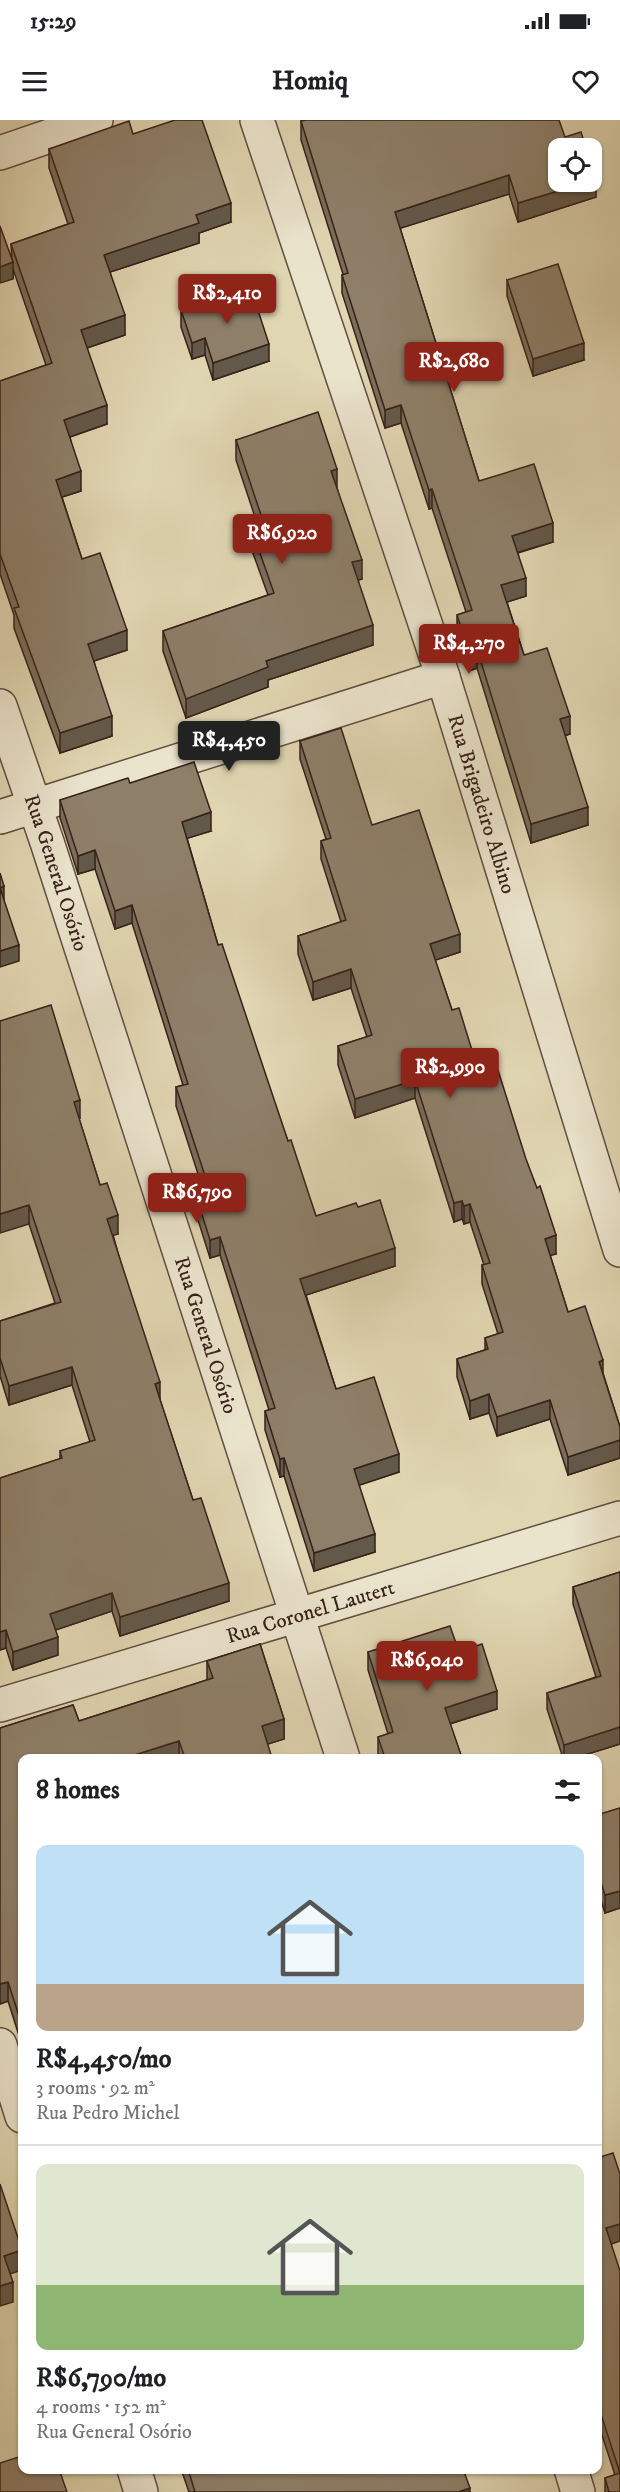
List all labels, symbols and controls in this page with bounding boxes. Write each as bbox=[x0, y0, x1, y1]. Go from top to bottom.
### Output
text: 15:29 bbox=[30, 8, 76, 35]
text: Homiq bbox=[272, 64, 348, 98]
icon: menu bbox=[18, 65, 51, 98]
icon: heart bbox=[569, 65, 602, 98]
map controls bbox=[548, 138, 602, 192]
button: locate bbox=[548, 138, 602, 192]
pin: R$2,410 bbox=[172, 274, 282, 325]
text: R$2,410 bbox=[192, 281, 262, 306]
pin: R$2,680 bbox=[399, 342, 509, 393]
text: R$2,680 bbox=[419, 349, 489, 374]
pin: R$6,920 bbox=[227, 514, 337, 565]
text: R$6,920 bbox=[247, 521, 317, 546]
pin: R$4,270 bbox=[414, 624, 524, 675]
text: R$4,270 bbox=[433, 631, 505, 656]
street label: Rua Brigadeiro Albino bbox=[441, 711, 521, 897]
pin: R$4,450 bbox=[174, 721, 284, 772]
text: R$4,450 bbox=[192, 728, 266, 753]
street label: Rua General Osório bbox=[18, 791, 93, 955]
pin: R$2,990 bbox=[395, 1048, 505, 1099]
text: R$2,990 bbox=[415, 1055, 485, 1080]
pin: R$6,790 bbox=[142, 1173, 252, 1224]
text: R$6,790 bbox=[162, 1180, 232, 1205]
street label: Rua General Osório bbox=[168, 1253, 243, 1417]
street label: Rua Coronel Lautert bbox=[223, 1575, 398, 1650]
pin: R$6,040 bbox=[372, 1641, 482, 1692]
text: R$6,040 bbox=[391, 1648, 464, 1673]
text: 8 homes bbox=[36, 1774, 120, 1807]
icon: filters bbox=[551, 1774, 584, 1807]
icon: home bbox=[256, 1884, 364, 1992]
text: R$4,450/mo bbox=[36, 2043, 171, 2076]
text: 3 rooms · 92 m² bbox=[36, 2076, 155, 2101]
text: Rua Pedro Michel bbox=[36, 2101, 180, 2126]
icon: home bbox=[256, 2203, 364, 2311]
text: R$6,790/mo bbox=[36, 2362, 166, 2395]
text: 4 rooms · 152 m² bbox=[36, 2395, 166, 2420]
text: Rua General Osório bbox=[36, 2420, 192, 2445]

